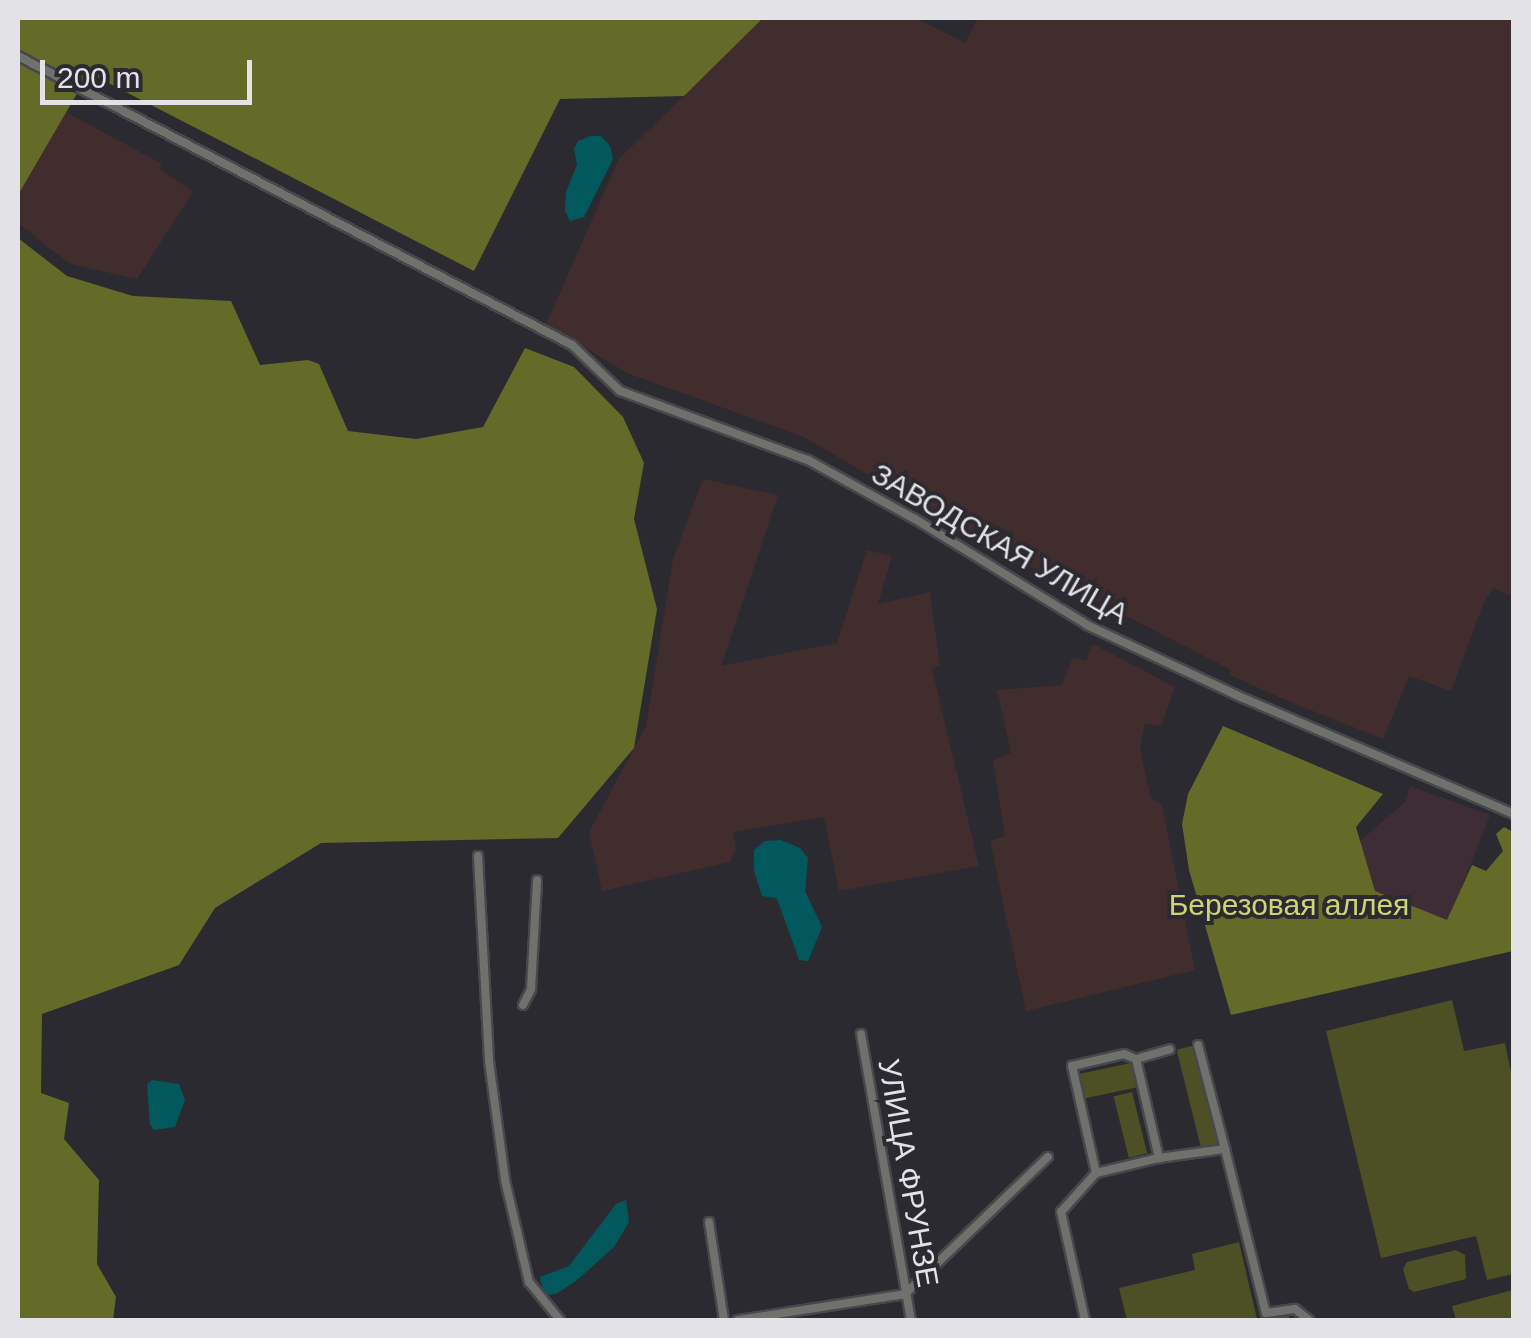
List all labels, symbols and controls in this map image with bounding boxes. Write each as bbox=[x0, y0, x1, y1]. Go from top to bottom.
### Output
scale bar bbox=[45, 40, 258, 102]
text: 200 m bbox=[57, 61, 140, 94]
street label: ЗАВОДСКАЯ УЛИЦА bbox=[865, 456, 1135, 632]
park label: Березовая аллея bbox=[1169, 887, 1409, 923]
street label: УЛИЦА ФРУНЗЕ bbox=[870, 1056, 946, 1290]

